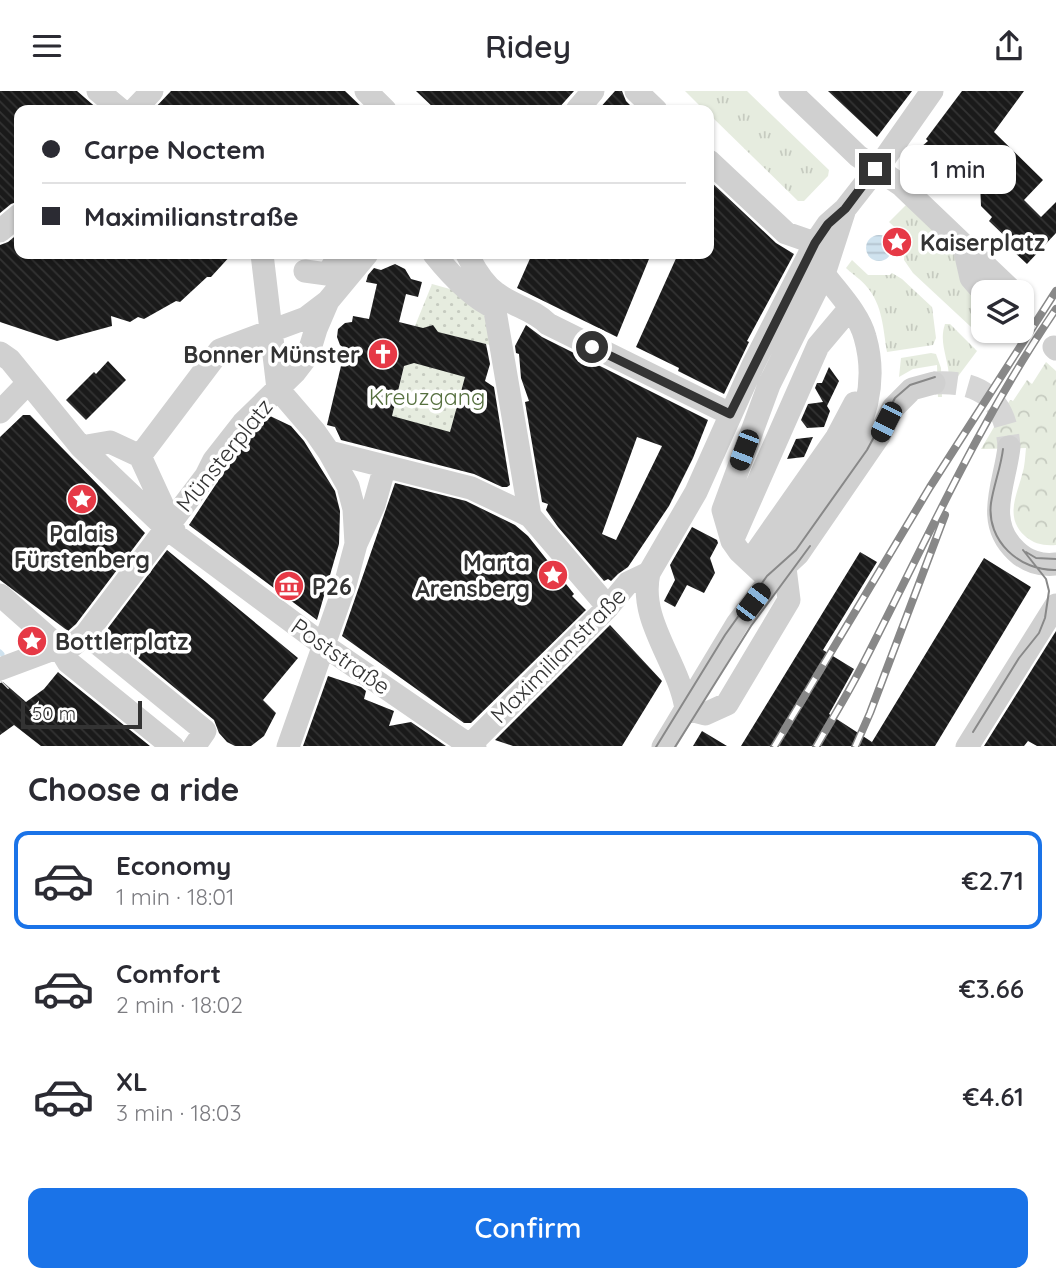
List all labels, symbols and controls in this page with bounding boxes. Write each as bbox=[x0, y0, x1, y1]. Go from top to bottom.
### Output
text: Ridey bbox=[485, 26, 571, 66]
icon: menu bbox=[28, 27, 66, 65]
icon: share bbox=[990, 27, 1028, 65]
text: Carpe Noctem bbox=[84, 133, 266, 166]
callout: 1 min bbox=[900, 145, 1015, 193]
route end bbox=[859, 153, 891, 185]
text: 1 min bbox=[930, 155, 986, 184]
text: Maximilianstraße bbox=[84, 200, 299, 233]
place icon: Kaiserplatz bbox=[880, 225, 914, 259]
place label: Kaiserplatz bbox=[920, 228, 1045, 257]
map controls bbox=[971, 280, 1034, 343]
button: layers bbox=[971, 280, 1034, 343]
route start bbox=[576, 331, 608, 363]
church icon: Bonner Münster bbox=[366, 337, 400, 371]
place label: Bonner Münster bbox=[183, 340, 360, 369]
park label: Kreuzgang bbox=[369, 382, 485, 411]
street label: Münsterplatz bbox=[169, 392, 279, 518]
car bbox=[868, 399, 905, 445]
car bbox=[727, 427, 762, 473]
place icon: Palais Fürstenberg bbox=[65, 482, 99, 516]
place label: Palais Fürstenberg bbox=[14, 519, 150, 574]
place label: Marta Arensberg bbox=[415, 548, 530, 603]
place icon: Marta Arensberg bbox=[536, 558, 570, 592]
museum icon: P26 bbox=[272, 569, 306, 603]
place label: P26 bbox=[312, 572, 352, 601]
car bbox=[732, 579, 775, 625]
street label: Maximilianstraße bbox=[484, 581, 632, 729]
street label: Poststraße bbox=[286, 611, 396, 701]
place icon: Bottlerplatz bbox=[15, 624, 49, 658]
place label: Bottlerplatz bbox=[55, 627, 188, 656]
scale bar bbox=[21, 697, 142, 729]
text: 50 m bbox=[32, 701, 76, 725]
text: Choose a ride bbox=[28, 769, 240, 809]
icon: car bbox=[32, 849, 95, 912]
text: Economy bbox=[116, 849, 231, 882]
text: €2.71 bbox=[962, 864, 1024, 897]
text: 1 min · 18:01 bbox=[116, 882, 234, 911]
icon: car bbox=[32, 957, 95, 1020]
text: Comfort bbox=[116, 957, 221, 990]
text: €3.66 bbox=[959, 972, 1024, 1005]
text: 2 min · 18:02 bbox=[116, 990, 243, 1019]
icon: car bbox=[32, 1065, 95, 1128]
text: XL bbox=[116, 1065, 148, 1098]
text: €4.61 bbox=[963, 1080, 1024, 1113]
text: 3 min · 18:03 bbox=[116, 1098, 242, 1127]
button: Confirm bbox=[28, 1188, 1028, 1268]

